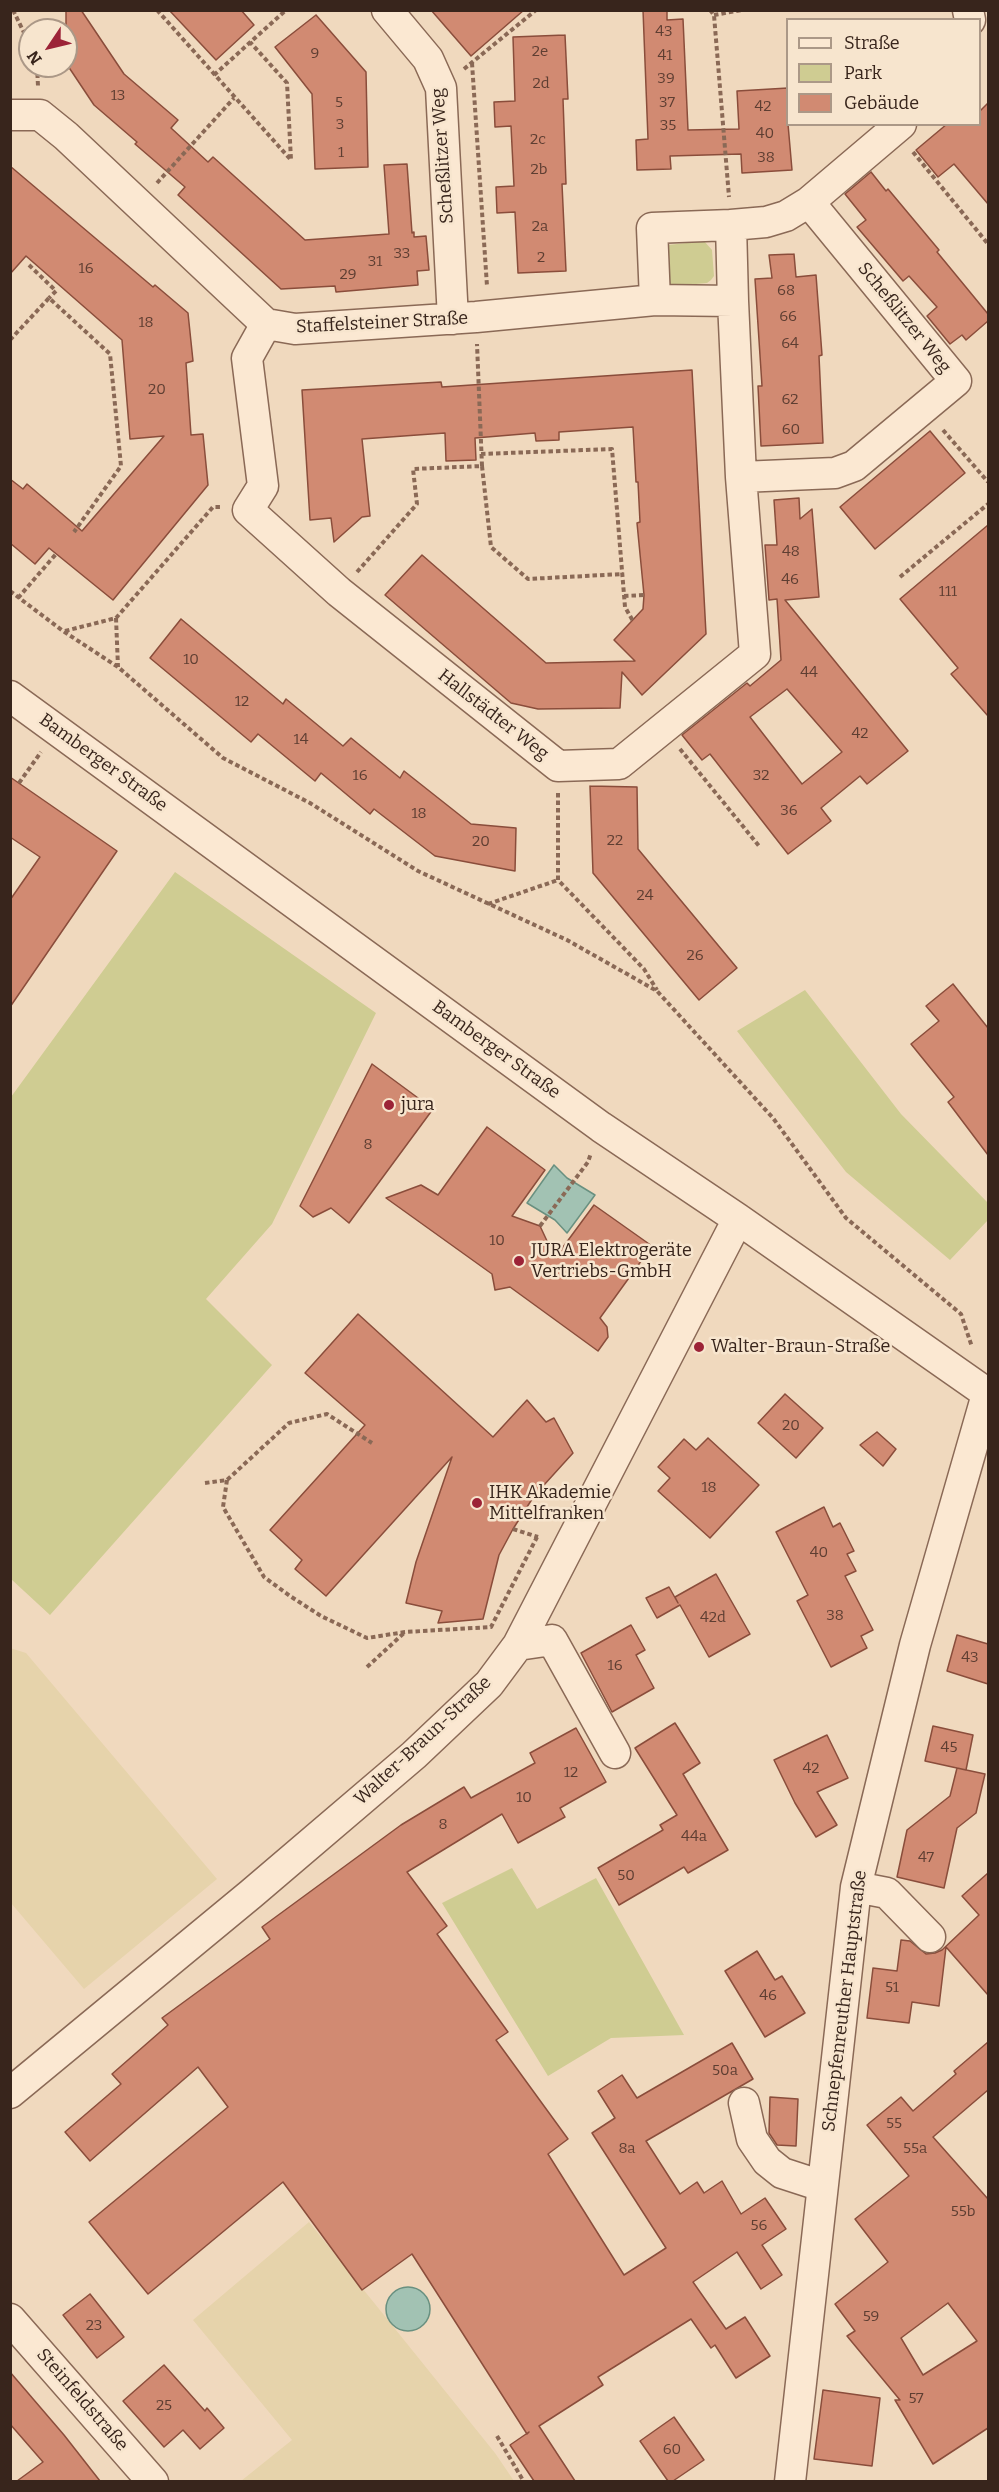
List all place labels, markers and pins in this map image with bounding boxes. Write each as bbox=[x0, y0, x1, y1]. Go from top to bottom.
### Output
place label: jura bbox=[401, 1094, 434, 1116]
marker: jura bbox=[382, 1098, 396, 1112]
place label: JURA Elektrogeräte Vertriebs-GmbH bbox=[531, 1240, 692, 1282]
marker: JURA Elektrogeräte Vertriebs-GmbH bbox=[512, 1254, 526, 1268]
place label: Walter-Braun-Straße bbox=[711, 1336, 890, 1358]
marker: Walter-Braun-Straße bbox=[692, 1340, 706, 1354]
place label: IHK Akademie Mittelfranken bbox=[489, 1482, 611, 1524]
marker: IHK Akademie Mittelfranken bbox=[470, 1496, 484, 1510]

